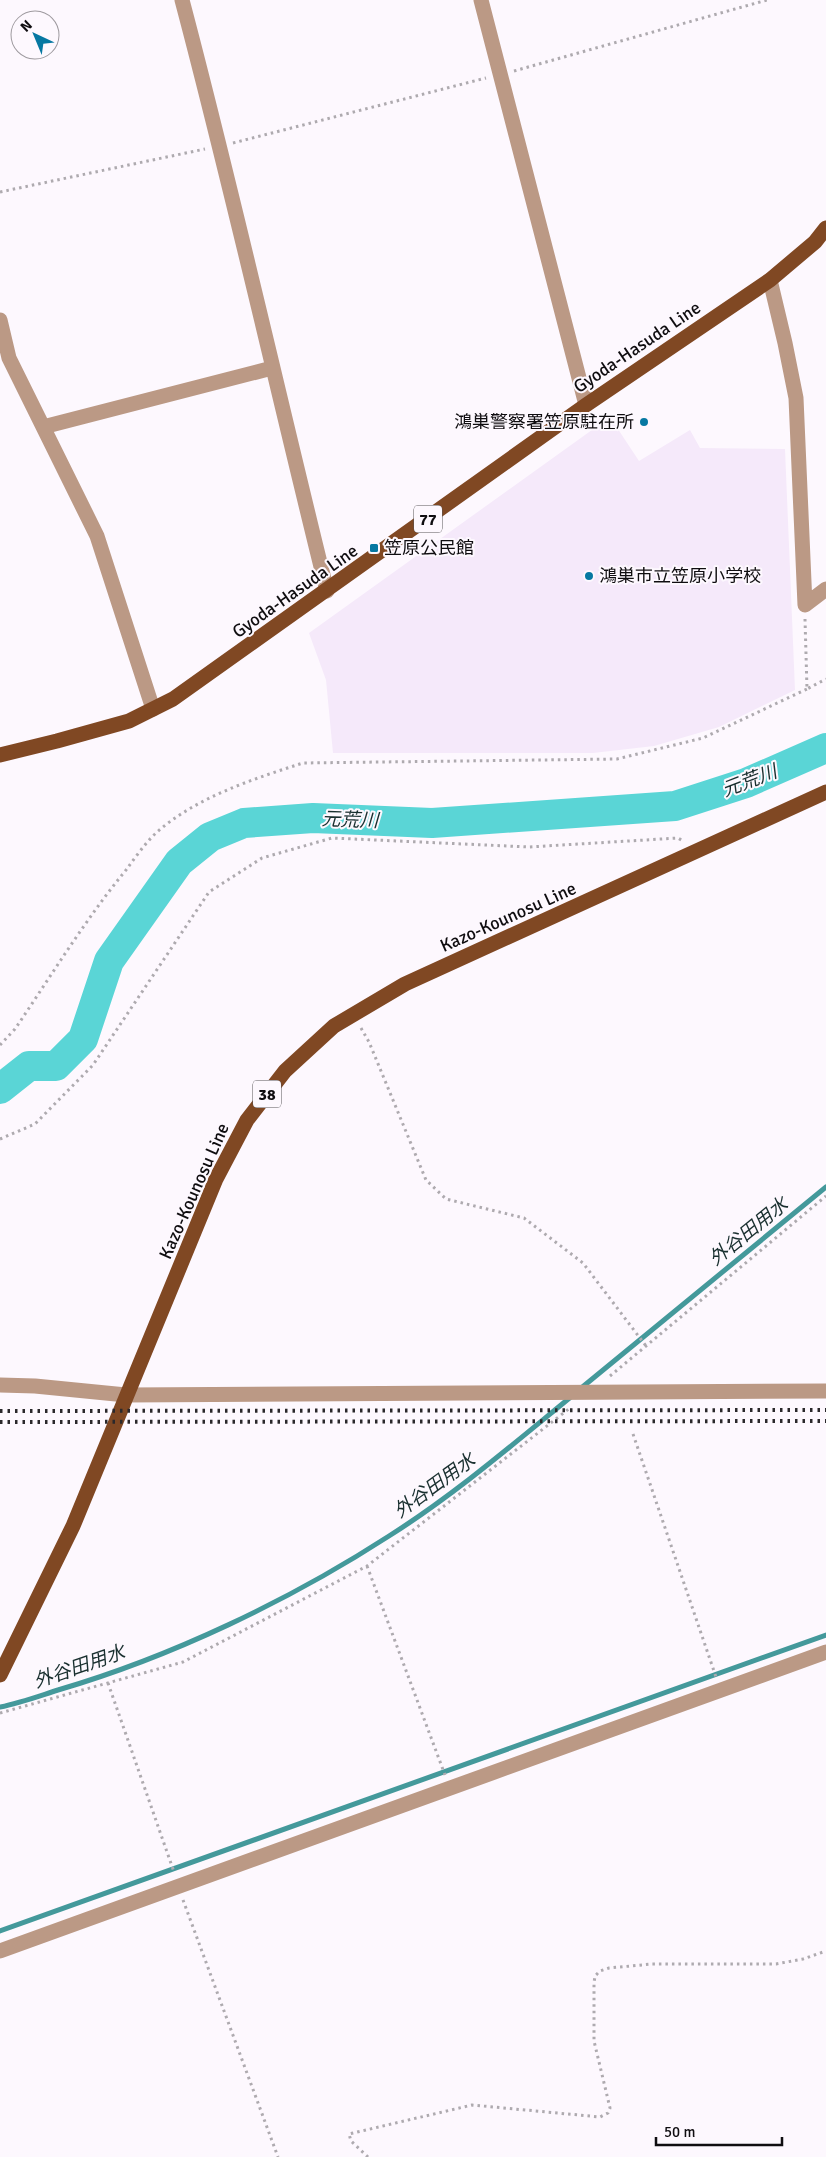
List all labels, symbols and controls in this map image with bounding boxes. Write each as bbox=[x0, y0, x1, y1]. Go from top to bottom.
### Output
north arrow bbox=[10, 10, 60, 60]
text: N bbox=[17, 17, 36, 36]
street label: Gyoda-Hasuda Line bbox=[569, 296, 705, 398]
place label: 鴻巣警察署笠原駐在所 bbox=[454, 411, 634, 433]
marker: 鴻巣警察署笠原駐在所 bbox=[638, 416, 650, 428]
road number: 77 bbox=[414, 506, 442, 532]
place label: 笠原公民館 bbox=[384, 537, 474, 559]
street label: Gyoda-Hasuda Line bbox=[228, 539, 362, 643]
marker: 笠原公民館 bbox=[368, 542, 380, 554]
place label: 鴻巣市立笠原小学校 bbox=[599, 565, 761, 587]
marker: 鴻巣市立笠原小学校 bbox=[583, 570, 595, 582]
water label: 元荒川 bbox=[718, 759, 782, 802]
water label: 元荒川 bbox=[321, 807, 381, 833]
street label: Kazo-Kounosu Line bbox=[437, 877, 579, 957]
road number: 38 bbox=[253, 1080, 281, 1108]
street label: Kazo-Kounosu Line bbox=[154, 1120, 234, 1262]
water label: 外谷田用水 bbox=[704, 1191, 795, 1271]
water label: 外谷田用水 bbox=[389, 1447, 482, 1523]
water label: 外谷田用水 bbox=[30, 1639, 130, 1694]
scale bar bbox=[656, 2114, 782, 2146]
text: 50 m bbox=[664, 2123, 695, 2141]

